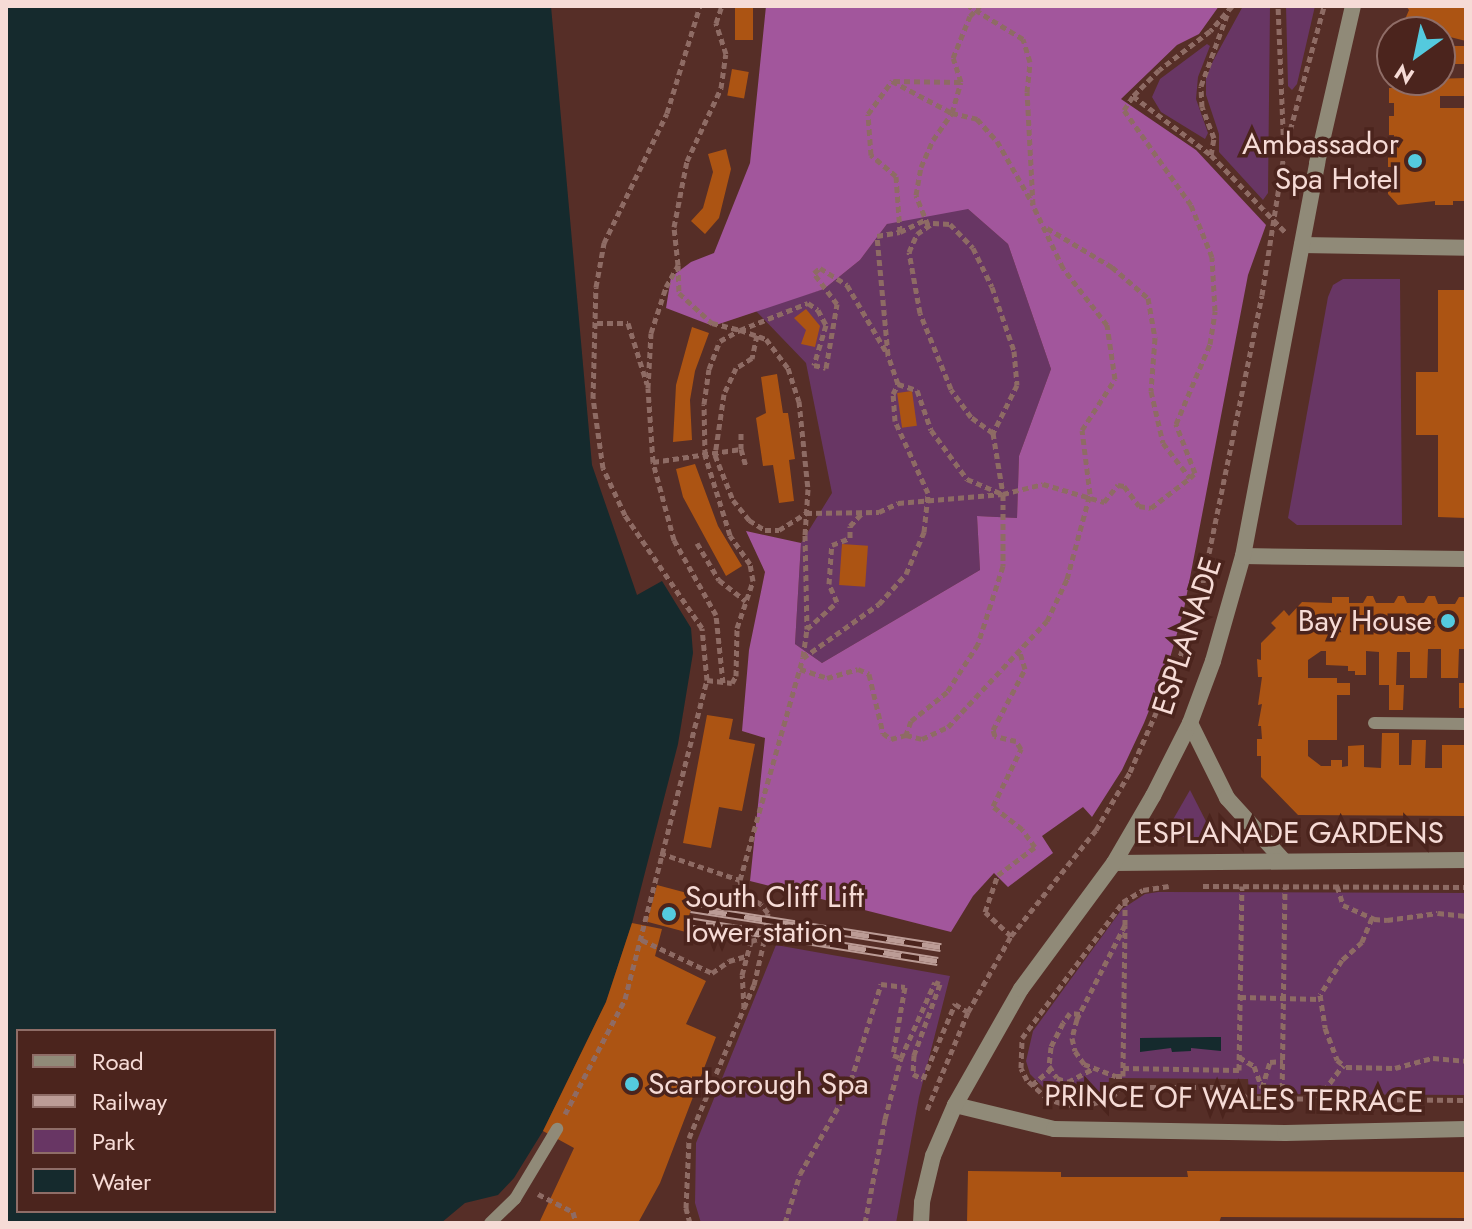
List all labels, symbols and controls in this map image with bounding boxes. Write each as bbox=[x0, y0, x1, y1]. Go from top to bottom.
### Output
north arrow bbox=[1376, 16, 1456, 96]
text: N bbox=[1388, 56, 1420, 93]
place label: Ambassador Spa Hotel bbox=[1242, 126, 1399, 196]
marker: Ambassador Spa Hotel bbox=[1406, 152, 1424, 170]
street label: ESPLANADE bbox=[1145, 553, 1229, 719]
place label: Bay House bbox=[1298, 603, 1432, 639]
marker: Bay House bbox=[1439, 612, 1457, 630]
street label: ESPLANADE GARDENS bbox=[1136, 815, 1444, 851]
place label: South Cliff Lift lower station bbox=[685, 879, 864, 950]
marker: South Cliff Lift lower station bbox=[660, 905, 678, 923]
legend bbox=[16, 1029, 276, 1213]
text: Road bbox=[92, 1044, 144, 1079]
place label: Scarborough Spa bbox=[648, 1066, 869, 1102]
marker: Scarborough Spa bbox=[623, 1075, 641, 1093]
street label: PRINCE OF WALES TERRACE bbox=[1044, 1078, 1424, 1120]
text: Railway bbox=[92, 1084, 167, 1119]
text: Park bbox=[92, 1124, 135, 1159]
text: Water bbox=[92, 1164, 151, 1199]

